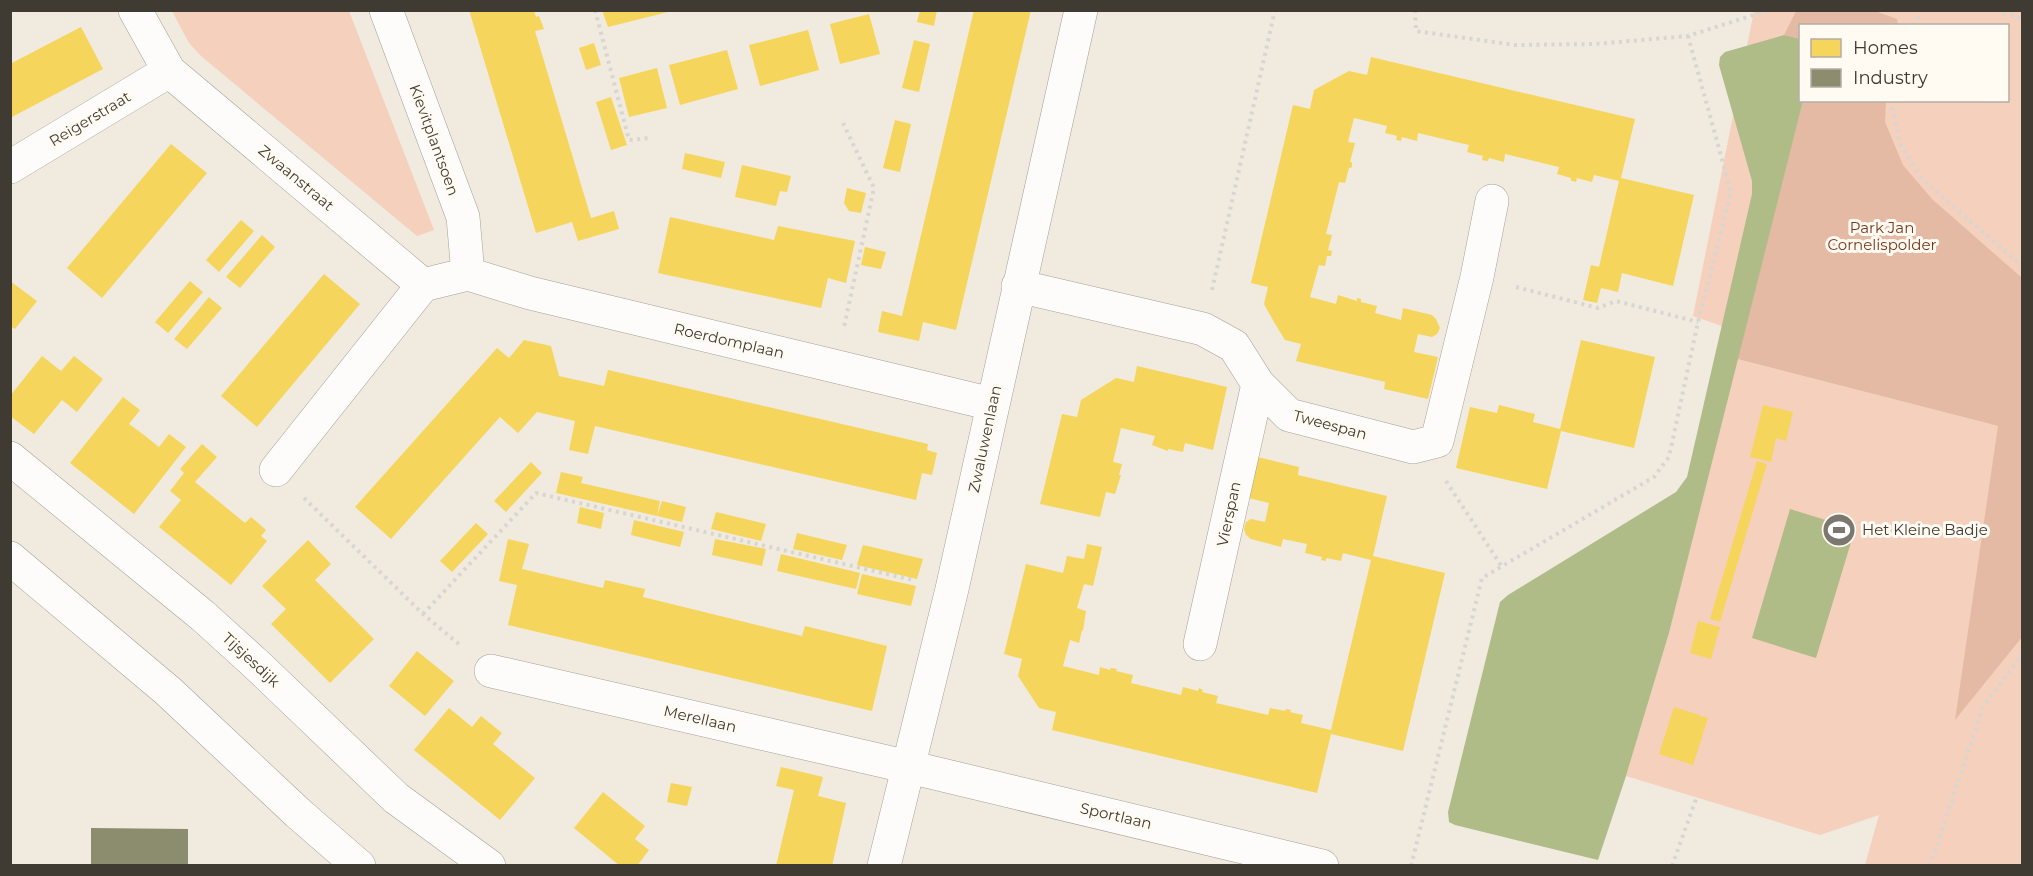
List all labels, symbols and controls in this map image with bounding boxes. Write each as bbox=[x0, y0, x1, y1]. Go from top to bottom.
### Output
legend bbox=[1799, 24, 2009, 102]
text: Homes bbox=[1853, 37, 1918, 59]
text: Industry bbox=[1853, 67, 1928, 89]
street label: Kievitplantsoen bbox=[406, 82, 463, 198]
street label: Reigerstraat bbox=[45, 87, 134, 150]
street label: Zwaanstraat bbox=[255, 140, 338, 215]
park label: Park Jan Cornelispolder bbox=[1827, 218, 1937, 254]
street label: Roerdomplaan bbox=[672, 319, 786, 362]
street label: Zwaluwenlaan bbox=[964, 383, 1005, 494]
street label: Tweespan bbox=[1291, 406, 1369, 443]
street label: Vierspan bbox=[1212, 480, 1245, 548]
sports icon: Het Kleine Badje bbox=[1821, 512, 1857, 548]
place label: Het Kleine Badje bbox=[1862, 520, 1988, 539]
street label: Tijsjesdijk bbox=[219, 628, 284, 691]
street label: Merellaan bbox=[662, 701, 738, 736]
street label: Sportlaan bbox=[1078, 798, 1154, 833]

